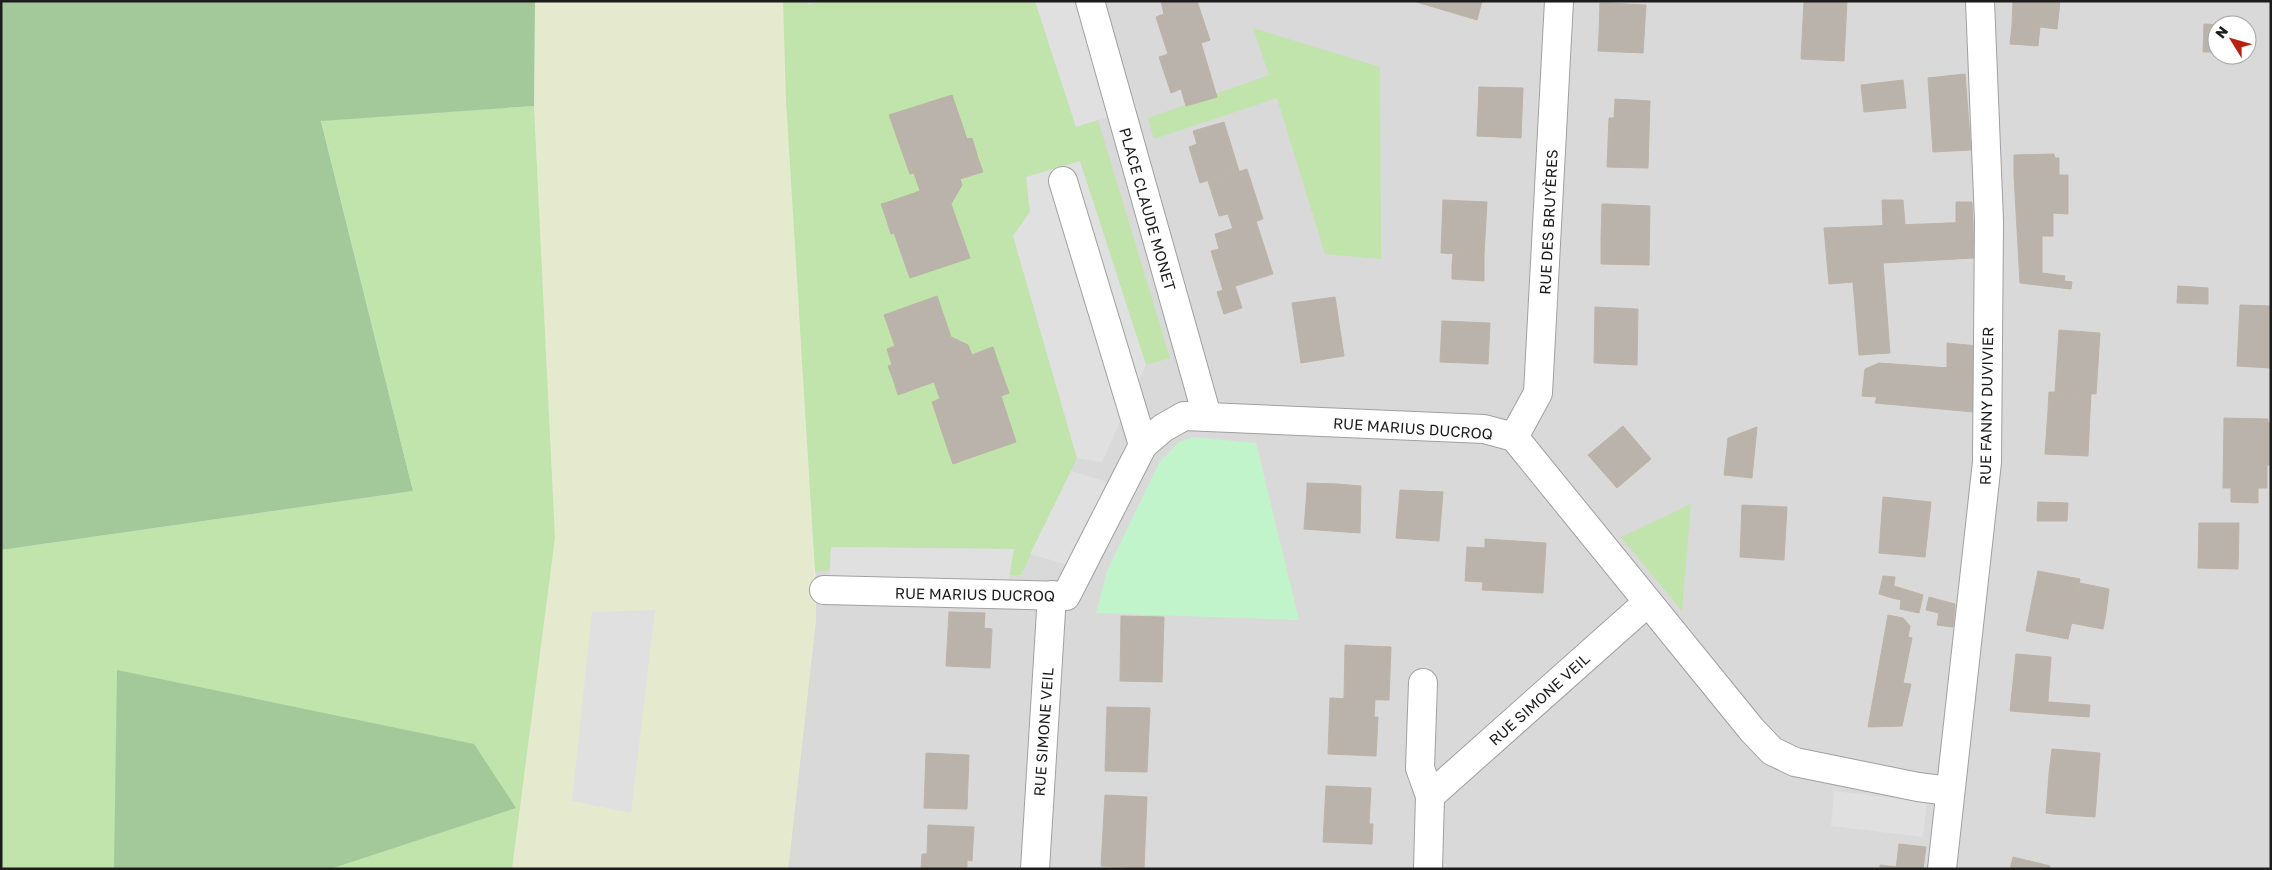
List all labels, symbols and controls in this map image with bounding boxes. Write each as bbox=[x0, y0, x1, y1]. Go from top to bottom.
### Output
north arrow bbox=[2207, 15, 2257, 65]
text: N bbox=[2211, 23, 2231, 41]
street label: PLACE CLAUDE MONET bbox=[1116, 125, 1180, 293]
street label: RUE DES BRUYÈRES bbox=[1535, 149, 1561, 295]
street label: RUE FANNY DUVIVIER bbox=[1976, 327, 1996, 485]
street label: RUE MARIUS DUCROQ bbox=[1333, 413, 1493, 443]
street label: RUE MARIUS DUCROQ bbox=[895, 584, 1055, 604]
street label: RUE SIMONE VEIL bbox=[1485, 649, 1593, 749]
street label: RUE SIMONE VEIL bbox=[1030, 667, 1057, 797]

